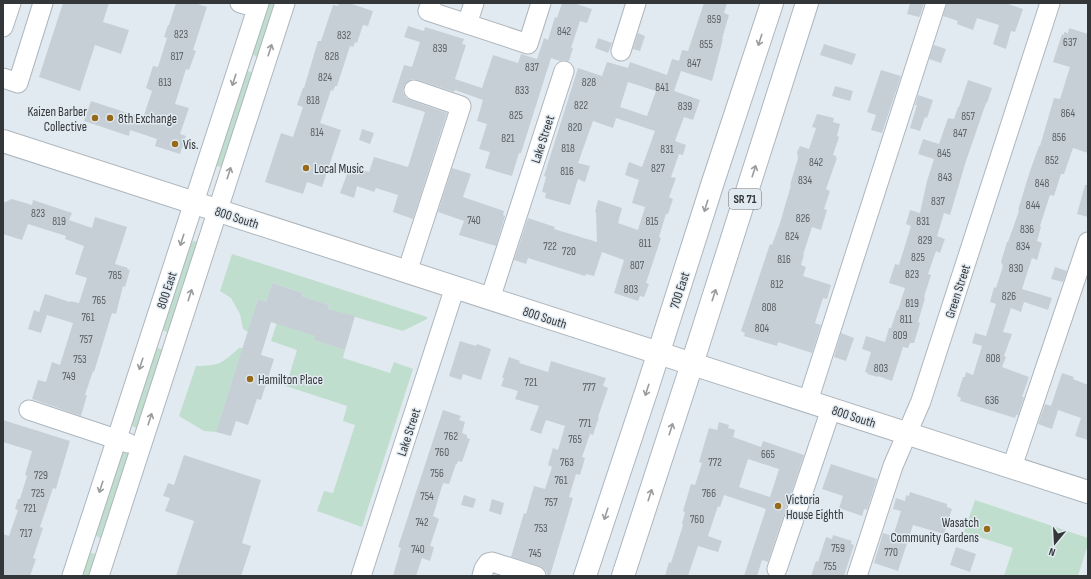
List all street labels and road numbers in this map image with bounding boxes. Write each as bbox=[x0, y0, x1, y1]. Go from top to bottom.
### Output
street label: Lake Street bbox=[528, 113, 558, 165]
road number: SR 71 bbox=[729, 189, 761, 209]
street label: 800 South bbox=[213, 203, 261, 233]
street label: Green Street bbox=[942, 262, 974, 320]
street label: 800 East bbox=[153, 270, 180, 311]
street label: 700 East bbox=[667, 270, 693, 311]
street label: 800 South bbox=[521, 303, 569, 333]
street label: 800 South bbox=[830, 402, 878, 432]
street label: Lake Street bbox=[394, 406, 424, 458]

